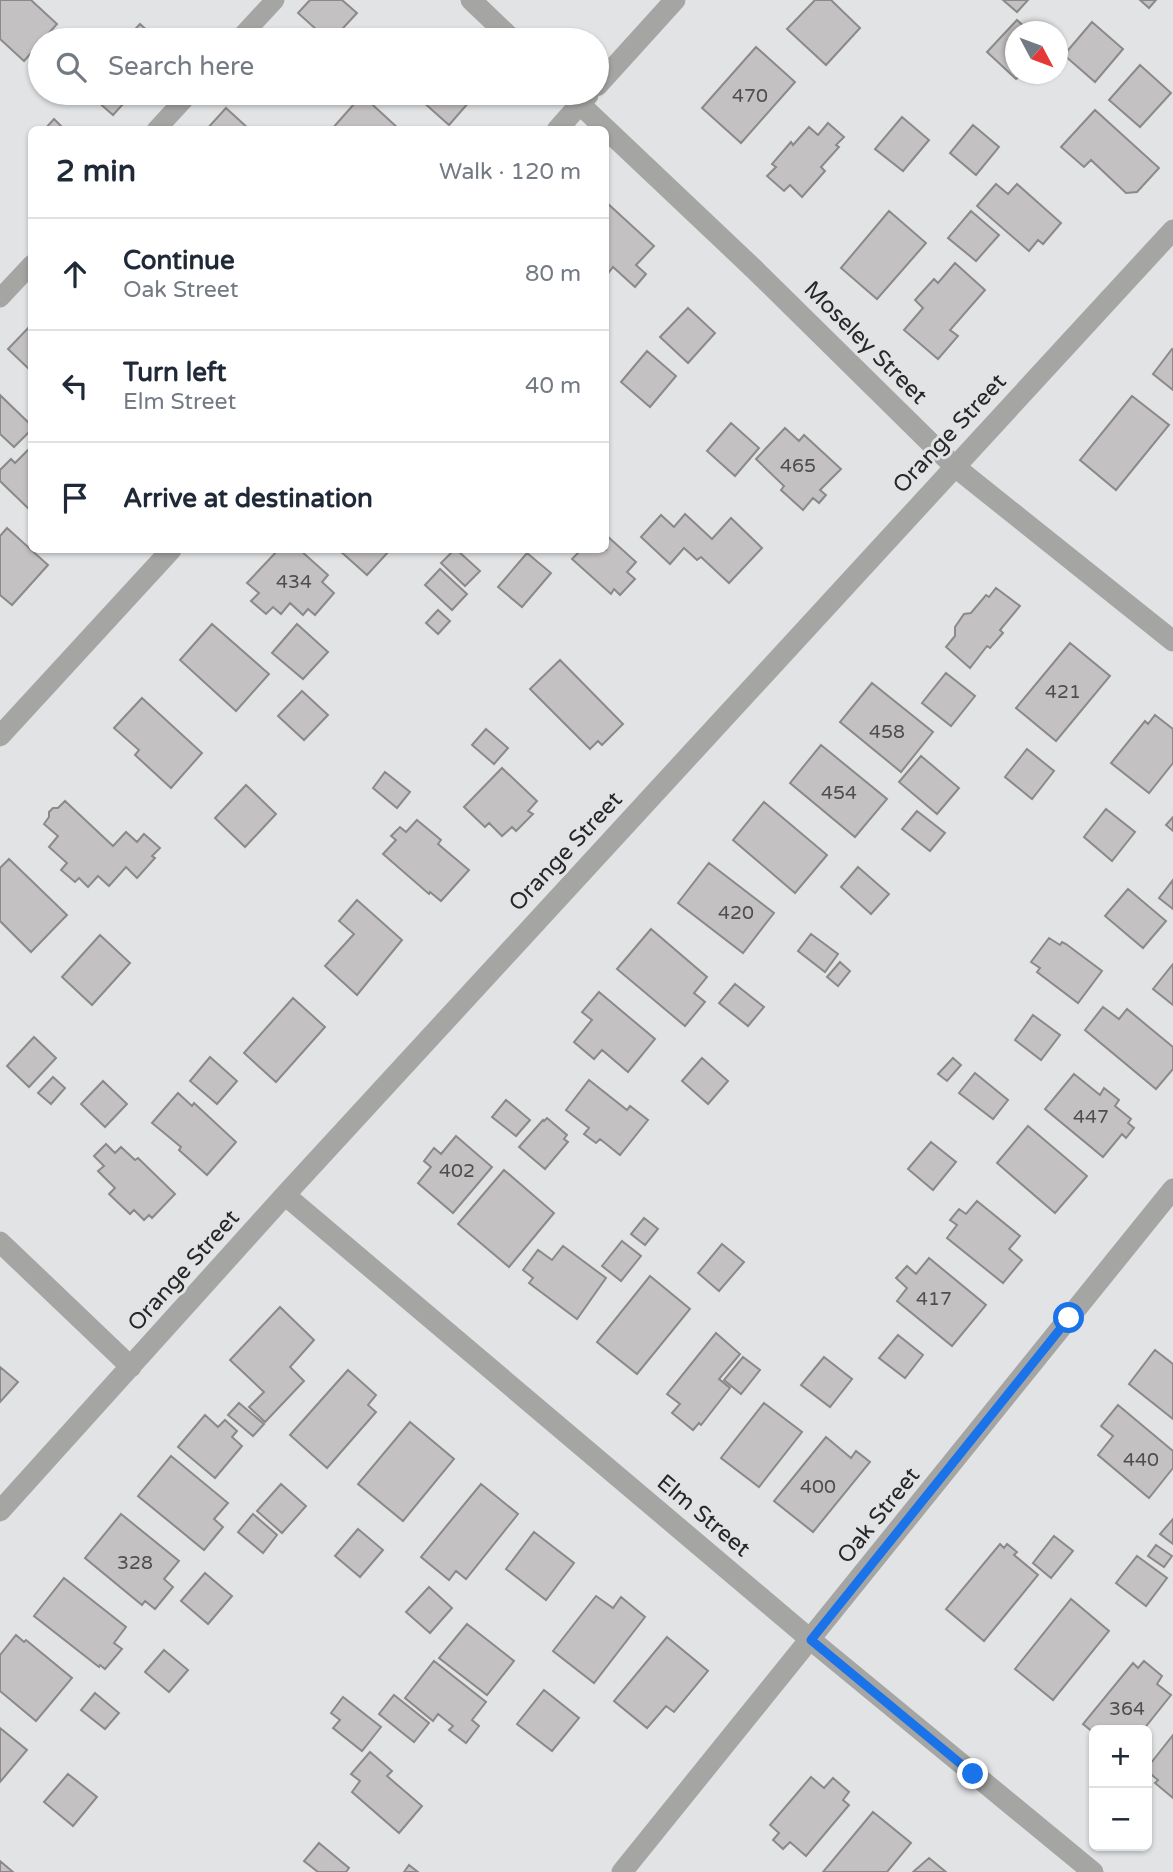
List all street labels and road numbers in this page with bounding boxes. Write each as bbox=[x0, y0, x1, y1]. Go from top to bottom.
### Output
street label: Moseley Street bbox=[798, 275, 933, 410]
street label: Orange Street bbox=[887, 368, 1012, 499]
street label: Orange Street bbox=[503, 786, 628, 917]
street label: Orange Street bbox=[122, 1204, 246, 1337]
street label: Oak Street bbox=[832, 1462, 926, 1569]
street label: Elm Street bbox=[651, 1469, 756, 1563]

